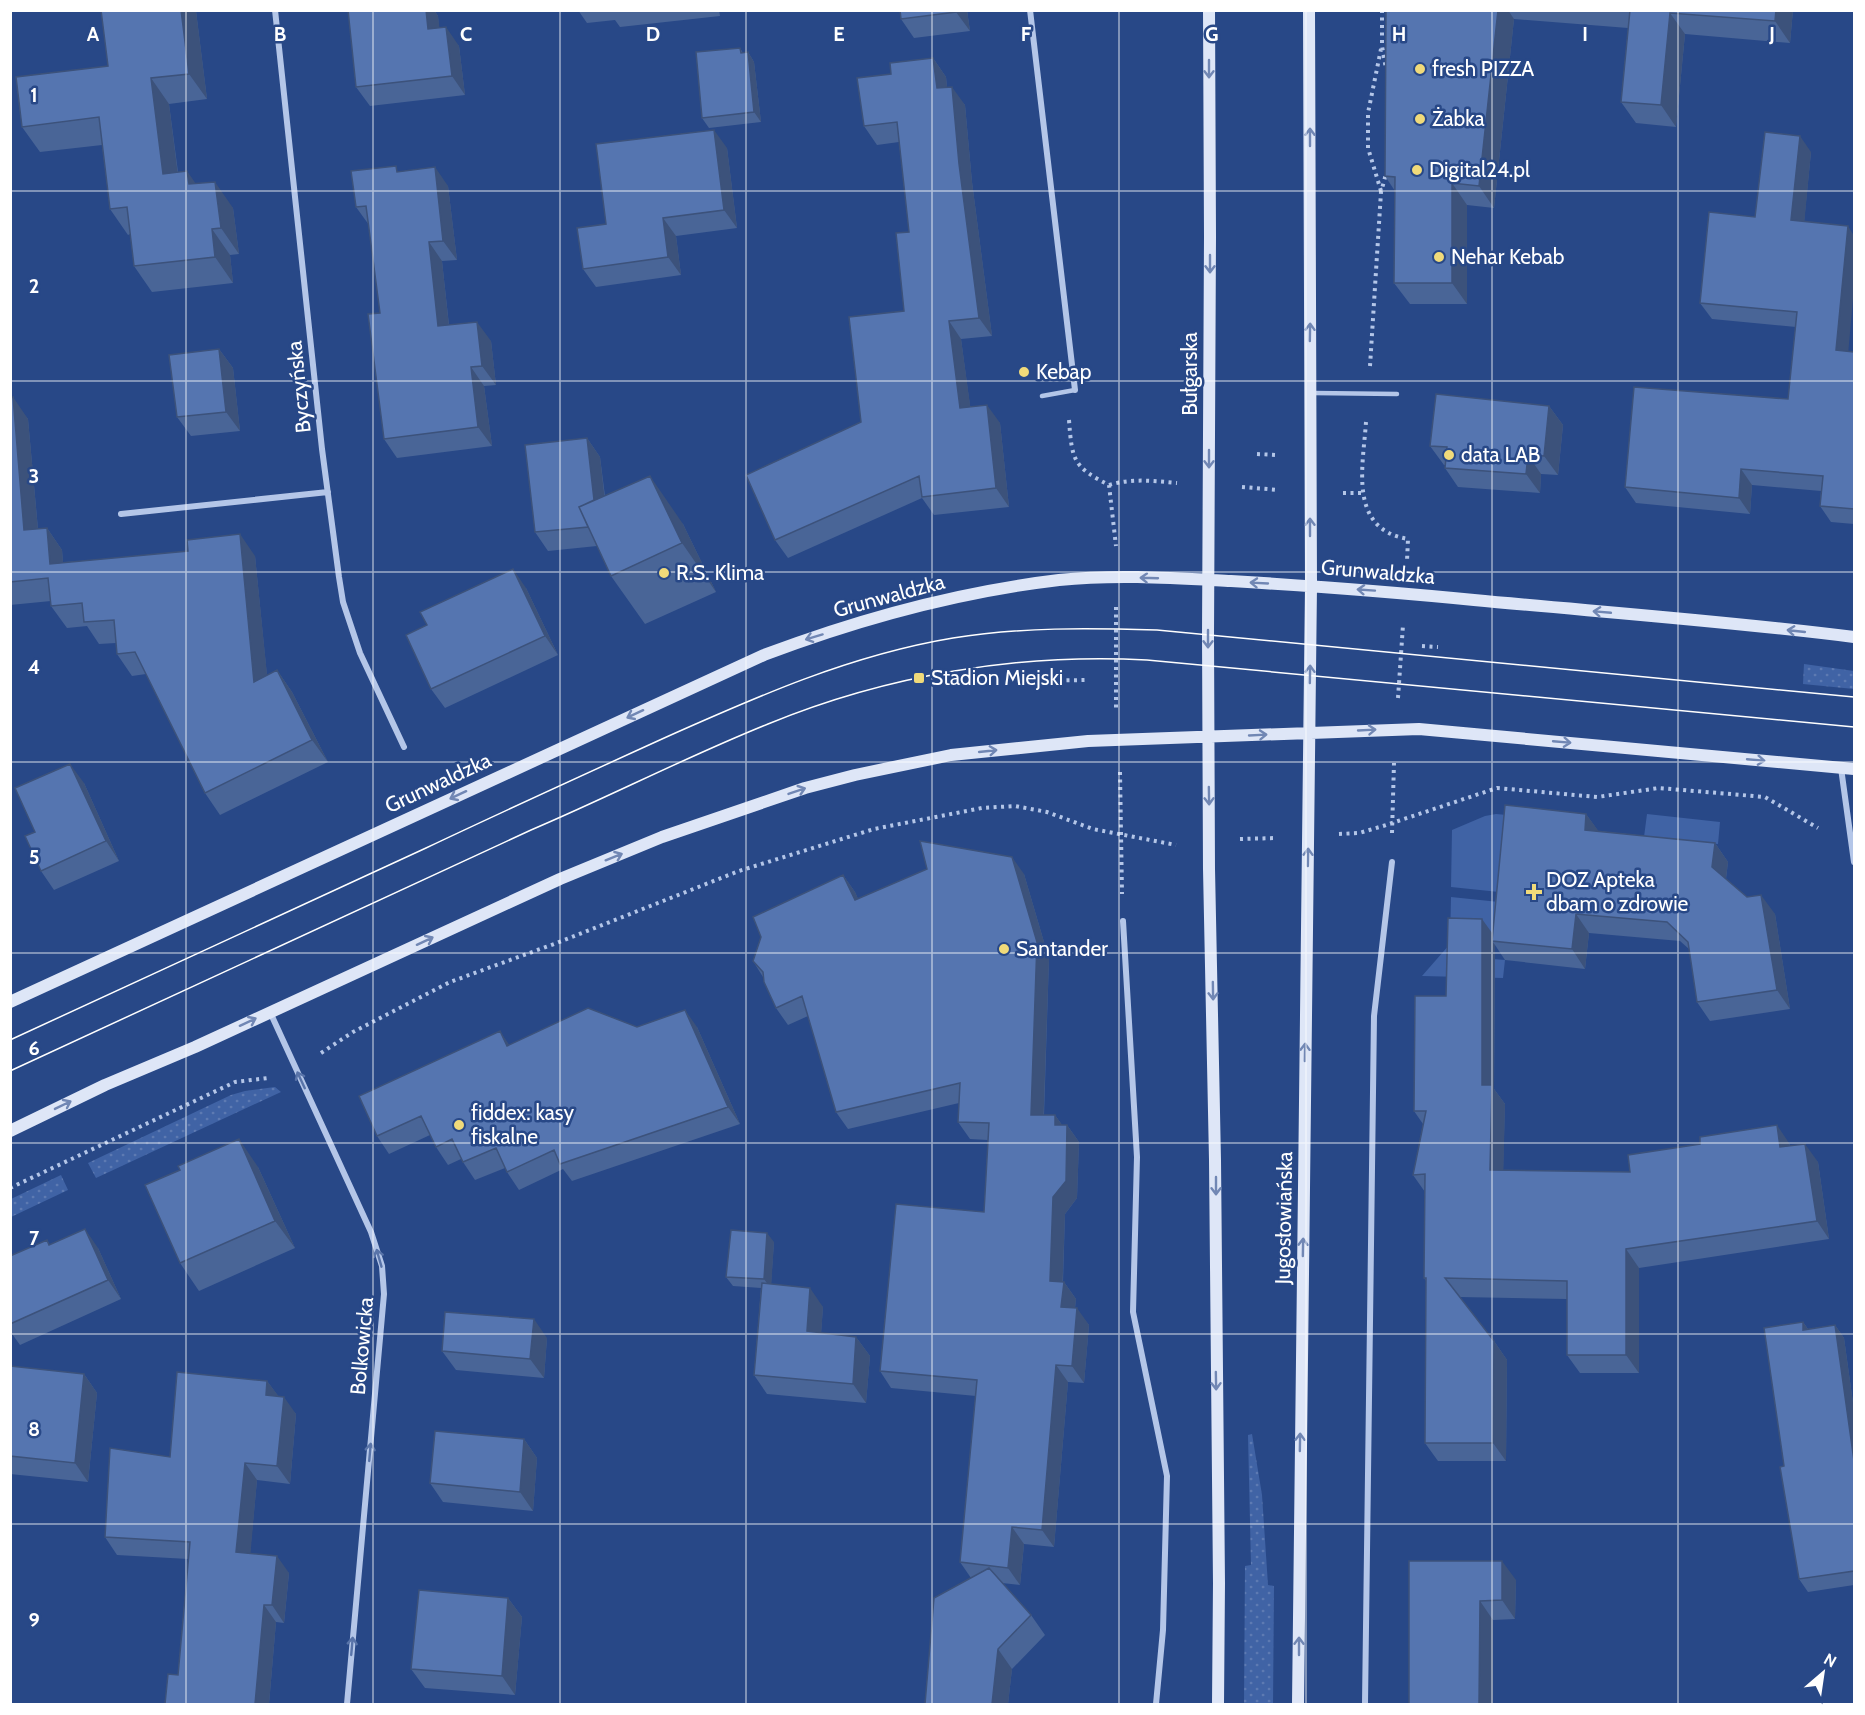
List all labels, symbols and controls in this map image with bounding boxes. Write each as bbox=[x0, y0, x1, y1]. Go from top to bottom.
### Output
text: A bbox=[87, 22, 100, 46]
text: B bbox=[274, 22, 286, 46]
text: C bbox=[460, 22, 472, 46]
text: D bbox=[646, 22, 660, 46]
text: E bbox=[833, 22, 845, 46]
text: F bbox=[1021, 22, 1032, 46]
text: G bbox=[1205, 22, 1219, 46]
text: H bbox=[1392, 22, 1406, 46]
text: I bbox=[1582, 22, 1588, 46]
text: J bbox=[1768, 22, 1775, 46]
place label: fresh PIZZA bbox=[1432, 56, 1534, 81]
one-way arrow bbox=[1203, 58, 1215, 78]
marker: fresh PIZZA bbox=[1413, 62, 1427, 76]
text: 1 bbox=[30, 83, 38, 107]
place label: Żabka bbox=[1432, 106, 1485, 131]
marker: Żabka bbox=[1413, 112, 1427, 126]
one-way arrow bbox=[1304, 128, 1316, 148]
place label: Digital24.pl bbox=[1429, 157, 1530, 182]
marker: Digital24.pl bbox=[1410, 163, 1424, 177]
place label: Nehar Kebab bbox=[1451, 244, 1564, 269]
marker: Nehar Kebab bbox=[1432, 250, 1446, 264]
one-way arrow bbox=[1204, 253, 1216, 273]
text: 2 bbox=[29, 274, 39, 298]
one-way arrow bbox=[1305, 323, 1316, 343]
street label: Bułgarska bbox=[1177, 332, 1202, 416]
street label: Byczyńska bbox=[281, 340, 316, 434]
place label: Kebap bbox=[1036, 359, 1091, 384]
marker: Kebap bbox=[1017, 365, 1031, 379]
place label: data LAB bbox=[1461, 442, 1540, 467]
one-way arrow bbox=[1203, 448, 1214, 468]
marker: data LAB bbox=[1442, 448, 1456, 462]
text: 3 bbox=[29, 464, 39, 488]
one-way arrow bbox=[1304, 518, 1316, 538]
street label: Grunwaldzka bbox=[1320, 554, 1436, 589]
place label: R.S. Klima bbox=[676, 560, 764, 585]
marker: R.S. Klima bbox=[657, 566, 671, 580]
street label: Grunwaldzka bbox=[830, 569, 947, 622]
one-way arrow bbox=[1140, 573, 1160, 584]
one-way arrow bbox=[1250, 577, 1270, 588]
one-way arrow bbox=[1357, 584, 1377, 595]
one-way arrow bbox=[1593, 606, 1613, 617]
one-way arrow bbox=[1787, 625, 1807, 636]
one-way arrow bbox=[1202, 628, 1214, 648]
one-way arrow bbox=[805, 632, 824, 643]
text: 4 bbox=[28, 655, 40, 679]
place label: Stadion Miejski bbox=[931, 665, 1063, 691]
one-way arrow bbox=[1304, 665, 1316, 685]
marker: Stadion Miejski bbox=[912, 671, 926, 685]
one-way arrow bbox=[627, 708, 645, 720]
one-way arrow bbox=[1357, 725, 1377, 736]
one-way arrow bbox=[1248, 730, 1268, 741]
one-way arrow bbox=[1551, 737, 1571, 748]
one-way arrow bbox=[977, 745, 997, 756]
street label: Grunwaldzka bbox=[381, 747, 495, 818]
one-way arrow bbox=[1745, 755, 1765, 766]
one-way arrow bbox=[787, 785, 806, 796]
one-way arrow bbox=[1203, 786, 1215, 806]
one-way arrow bbox=[449, 790, 468, 801]
text: 5 bbox=[29, 845, 39, 869]
one-way arrow bbox=[1302, 848, 1314, 868]
one-way arrow bbox=[604, 851, 622, 862]
place label: DOZ Apteka dbam o zdrowie bbox=[1546, 867, 1689, 916]
marker: DOZ Apteka dbam o zdrowie bbox=[1527, 885, 1541, 899]
one-way arrow bbox=[415, 934, 433, 946]
place label: Santander bbox=[1016, 936, 1108, 961]
marker: Santander bbox=[997, 942, 1011, 956]
one-way arrow bbox=[1207, 981, 1219, 1001]
one-way arrow bbox=[238, 1016, 256, 1028]
text: 6 bbox=[28, 1036, 40, 1060]
one-way arrow bbox=[1300, 1043, 1311, 1063]
one-way arrow bbox=[295, 1071, 307, 1089]
one-way arrow bbox=[54, 1099, 72, 1111]
place label: fiddex: kasy fiskalne bbox=[471, 1100, 574, 1149]
marker: fiddex: kasy fiskalne bbox=[452, 1118, 466, 1132]
street label: Jugosłowiańska bbox=[1270, 1151, 1297, 1286]
one-way arrow bbox=[1210, 1176, 1221, 1196]
text: 7 bbox=[29, 1226, 40, 1250]
one-way arrow bbox=[1297, 1238, 1309, 1258]
one-way arrow bbox=[373, 1249, 384, 1268]
street label: Bolkowicka bbox=[345, 1296, 378, 1396]
one-way arrow bbox=[1210, 1371, 1222, 1391]
text: 8 bbox=[28, 1417, 40, 1441]
one-way arrow bbox=[1294, 1433, 1306, 1453]
one-way arrow bbox=[365, 1443, 376, 1462]
text: 9 bbox=[28, 1608, 40, 1632]
one-way arrow bbox=[347, 1637, 358, 1657]
one-way arrow bbox=[1293, 1637, 1304, 1657]
north arrow bbox=[1793, 1643, 1853, 1703]
text: N bbox=[1820, 1649, 1840, 1671]

